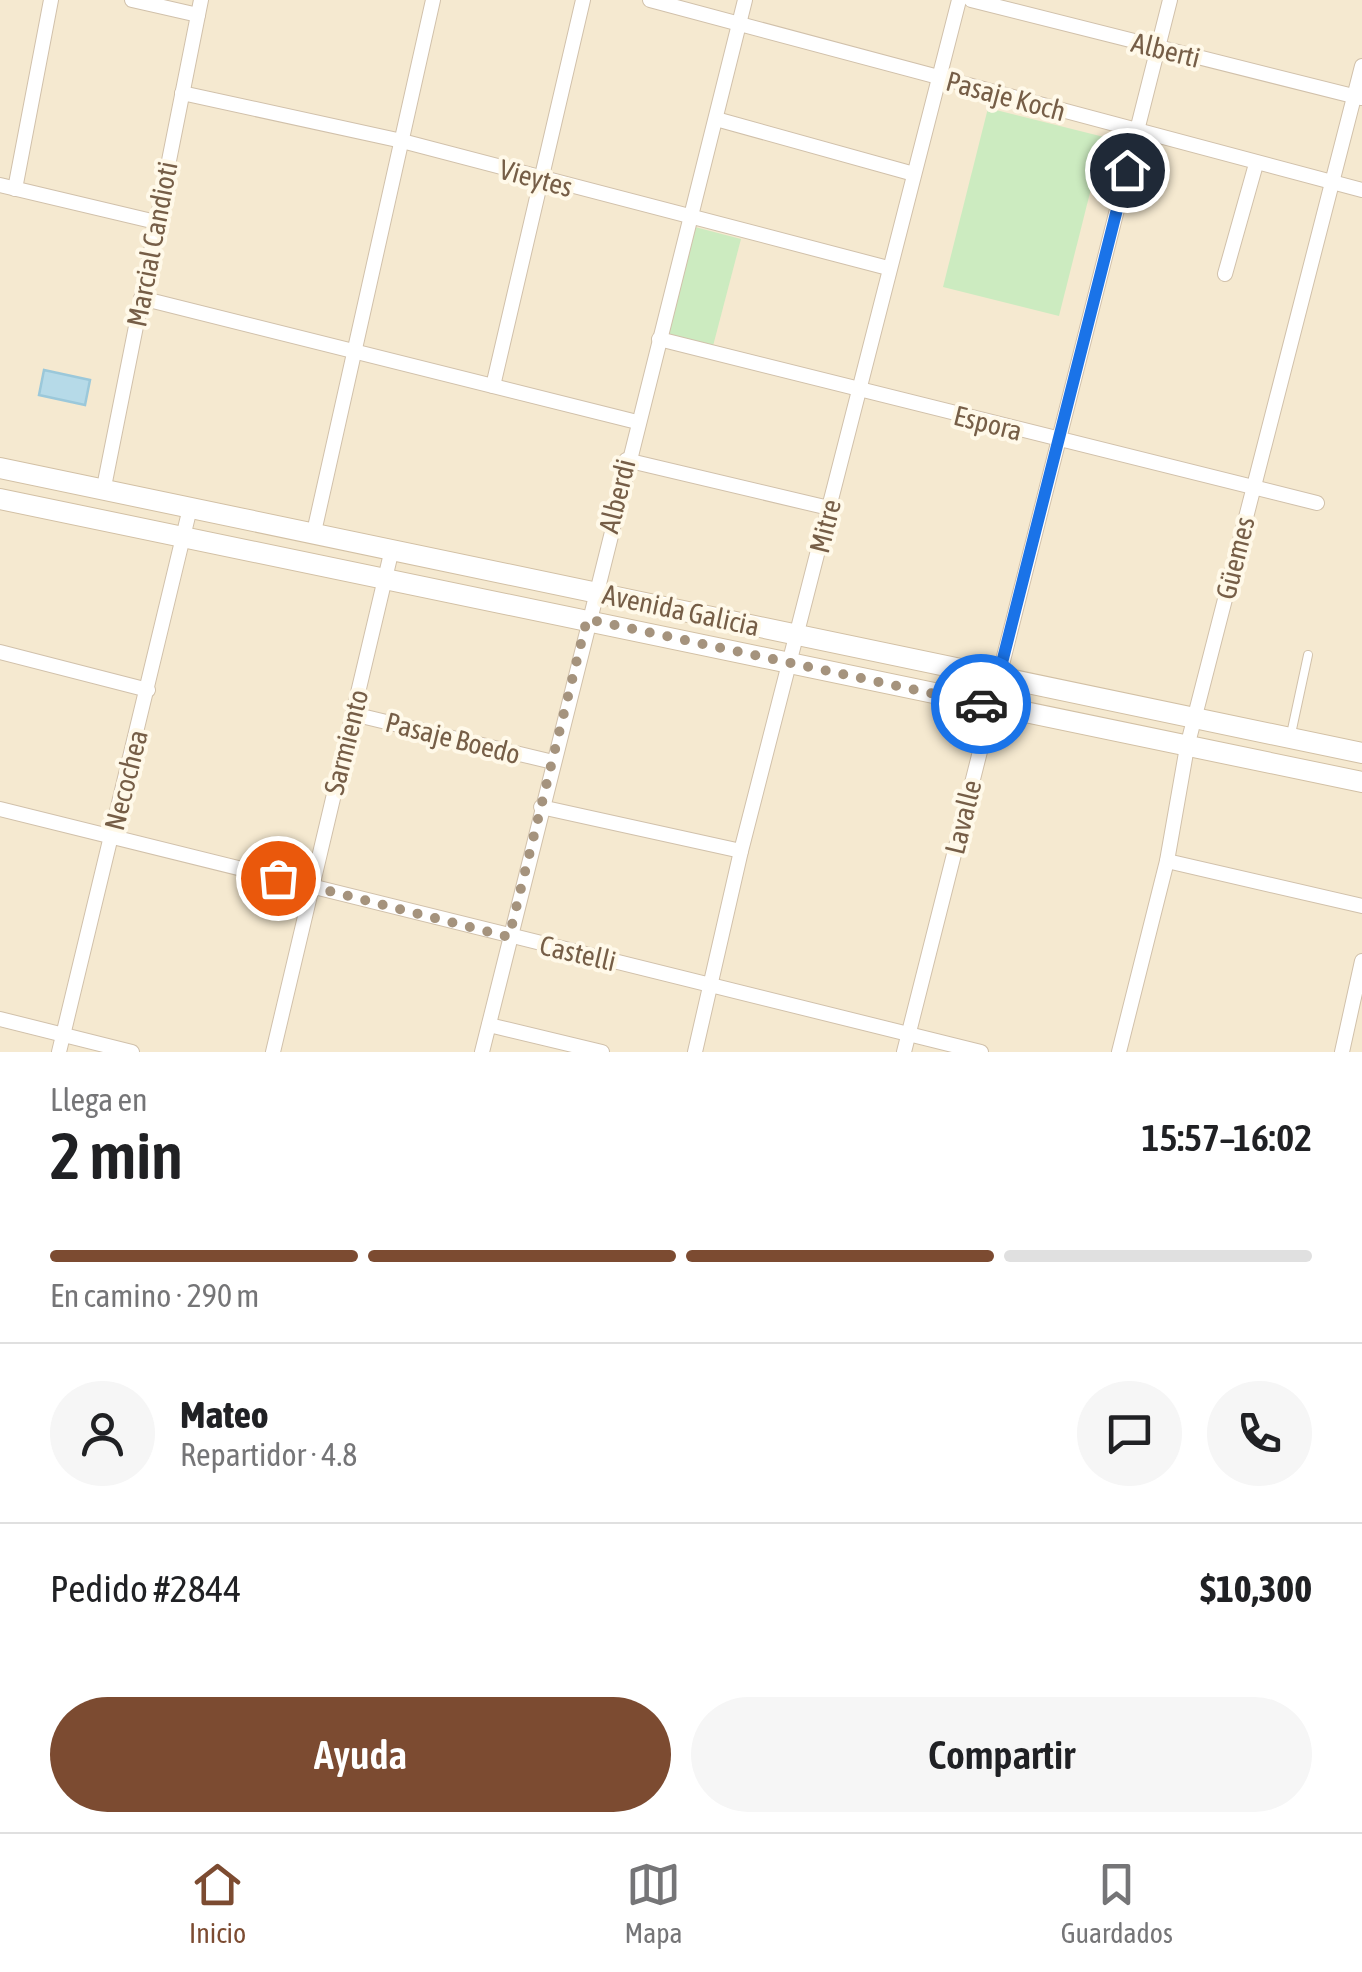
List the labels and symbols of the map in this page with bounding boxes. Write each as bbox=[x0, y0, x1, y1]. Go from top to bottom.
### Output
street label: Alberti bbox=[1128, 26, 1204, 74]
street label: Pasaje Koch bbox=[943, 65, 1069, 127]
pin bbox=[1085, 128, 1170, 213]
street label: Vieytes bbox=[496, 153, 576, 203]
street label: Marcial Candioti bbox=[120, 159, 184, 329]
street label: Espora bbox=[951, 399, 1025, 447]
street label: Alberdi bbox=[592, 456, 642, 536]
street label: Mitre bbox=[803, 496, 847, 556]
street label: Güemes bbox=[1209, 513, 1261, 603]
street label: Avenida Galicia bbox=[600, 578, 762, 642]
courier bbox=[931, 654, 1031, 754]
street label: Sarmiento bbox=[318, 686, 374, 798]
street label: Pasaje Boedo bbox=[382, 706, 524, 770]
street label: Necochea bbox=[98, 727, 154, 833]
street label: Lavalle bbox=[938, 777, 988, 857]
pin bbox=[236, 836, 321, 921]
street label: Castelli bbox=[537, 929, 619, 977]

